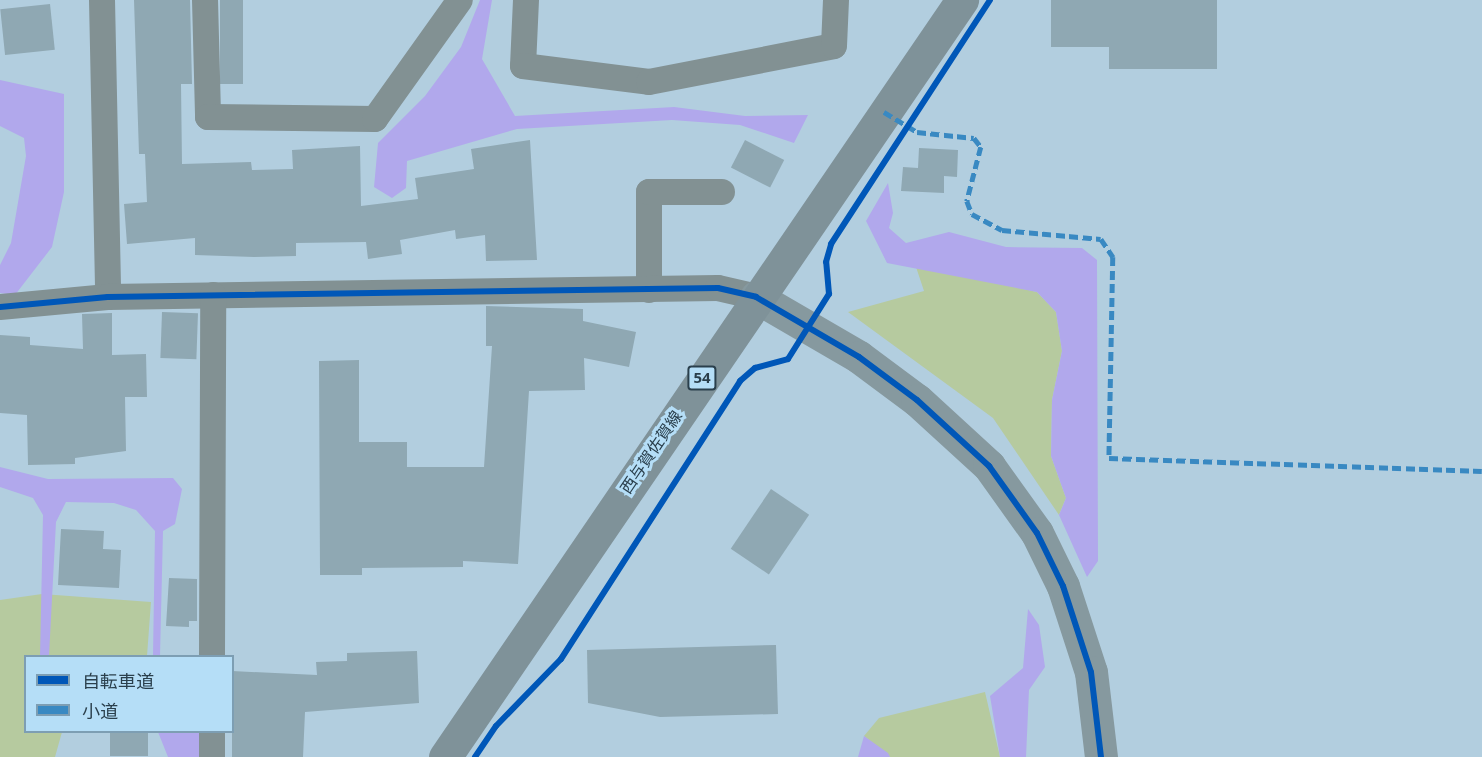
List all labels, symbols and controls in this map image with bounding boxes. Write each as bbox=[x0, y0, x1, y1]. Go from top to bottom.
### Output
road number: 54 bbox=[687, 366, 717, 390]
street label: 西与賀佐賀線 bbox=[616, 407, 686, 497]
legend bbox=[24, 655, 234, 733]
text: 自転車道 bbox=[82, 669, 154, 693]
text: 小道 bbox=[82, 699, 118, 723]

